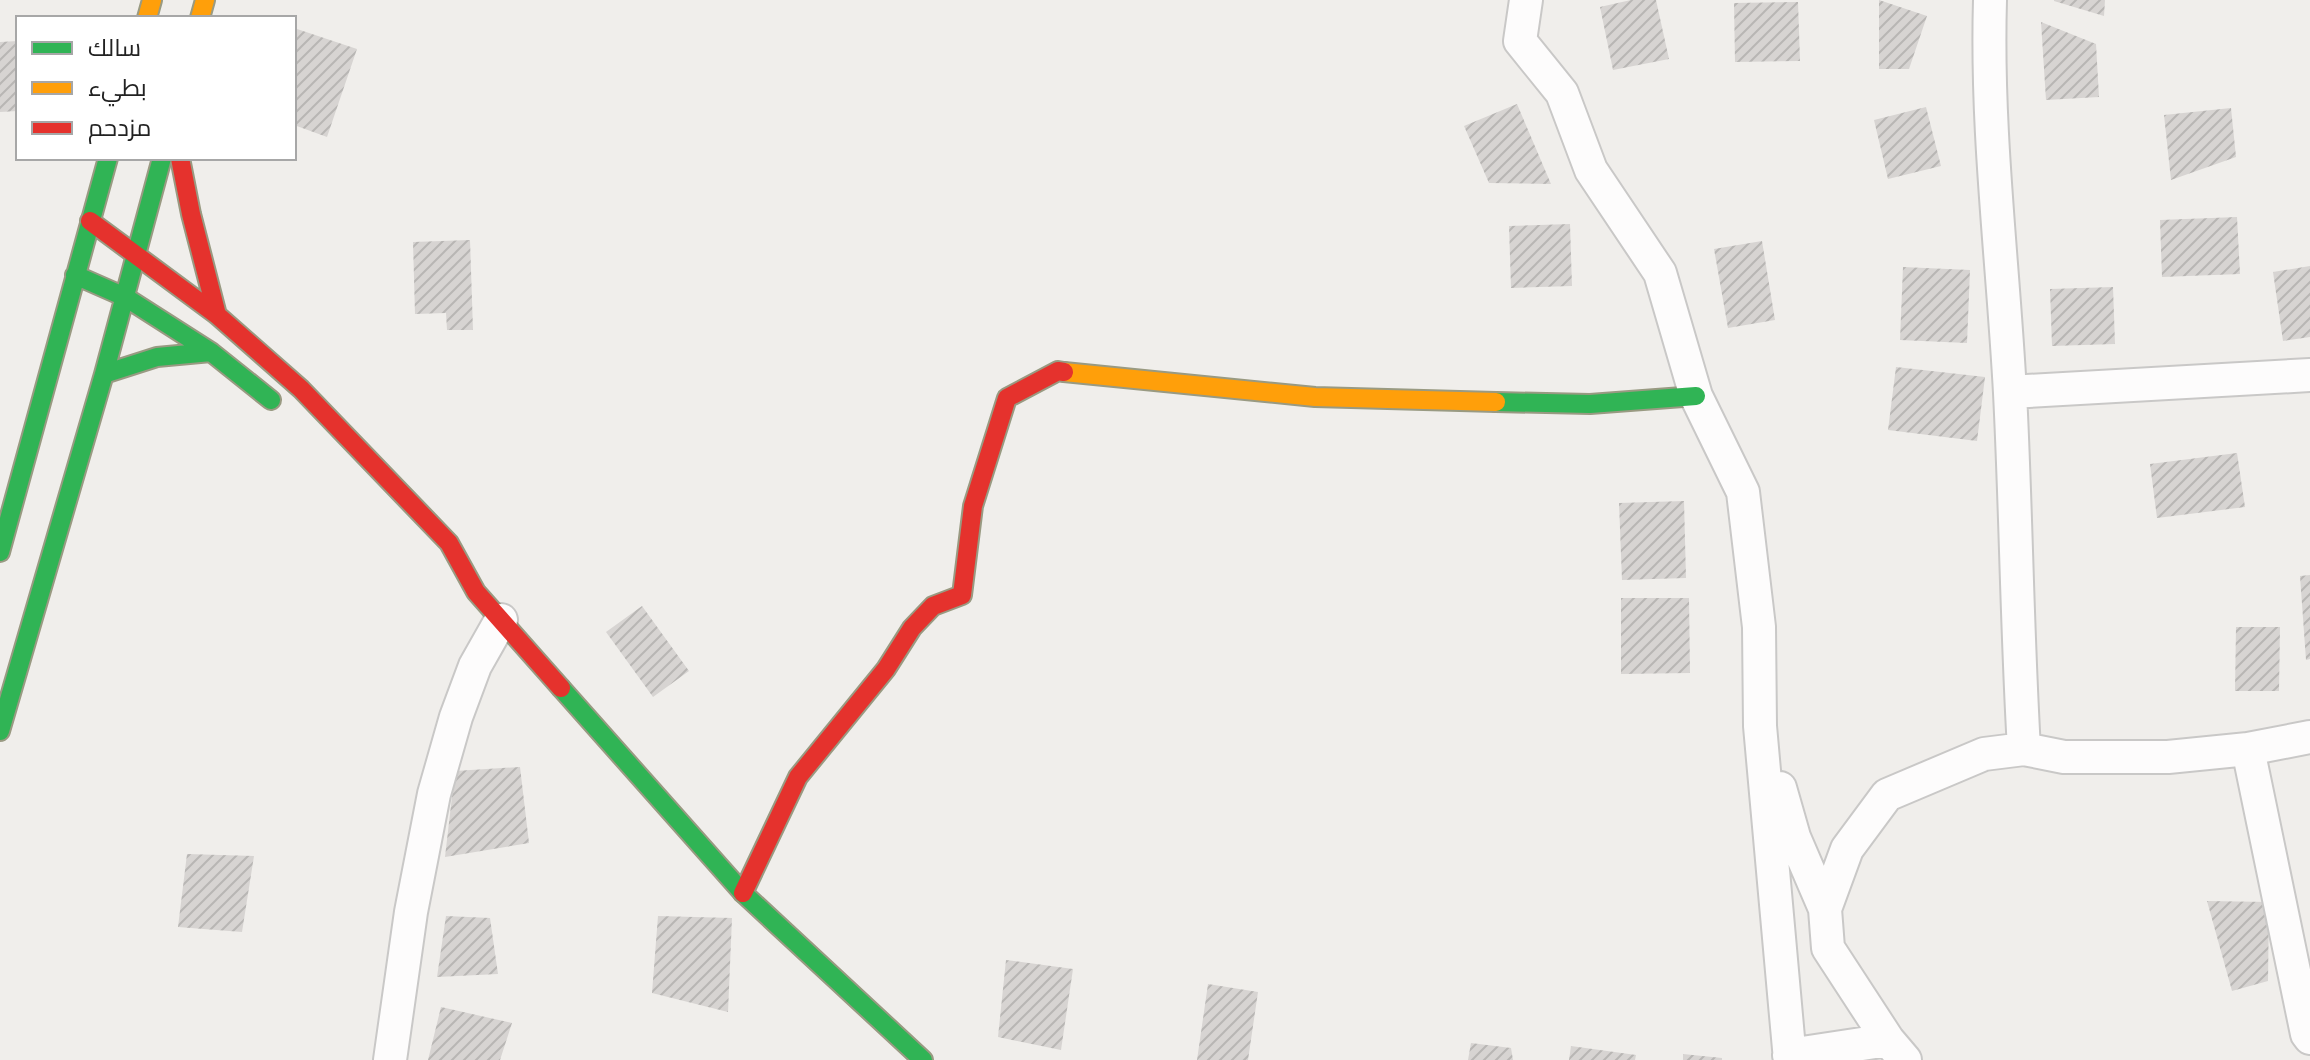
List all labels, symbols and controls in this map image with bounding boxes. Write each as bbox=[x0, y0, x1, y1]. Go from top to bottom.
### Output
legend bbox=[16, 16, 296, 160]
text: سالك bbox=[88, 34, 141, 61]
text: بطيء bbox=[88, 74, 147, 107]
text: مزدحم bbox=[88, 114, 151, 144]

